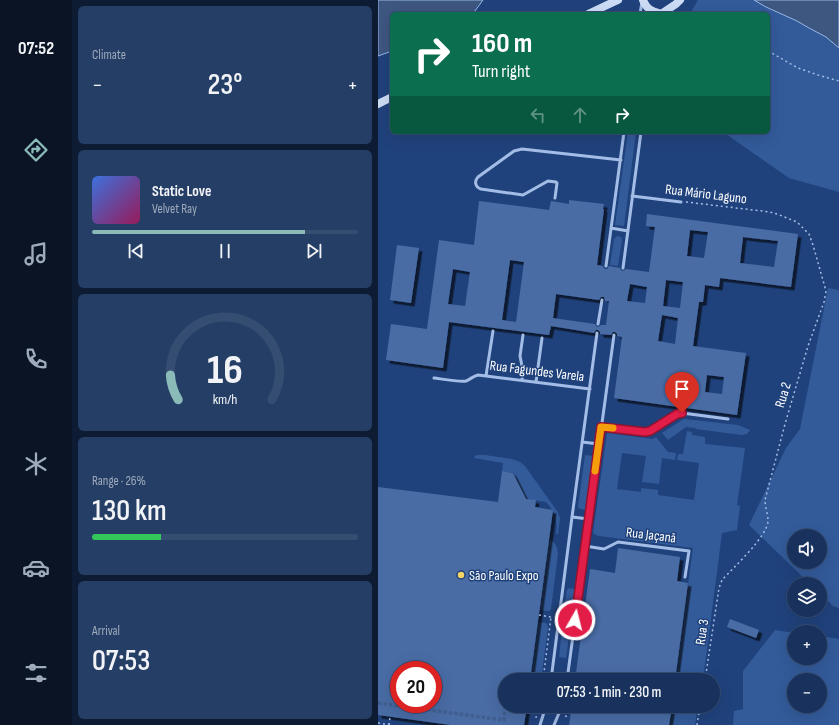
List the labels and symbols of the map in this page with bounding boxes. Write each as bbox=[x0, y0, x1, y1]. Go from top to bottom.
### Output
street label: Rua Mário Laguno bbox=[664, 181, 748, 207]
street label: Rua Fagundes Varela bbox=[489, 357, 585, 385]
pin bbox=[665, 372, 699, 413]
street label: Rua 2 bbox=[771, 380, 795, 410]
street label: Rua Jaçanã bbox=[625, 523, 677, 547]
place label: São Paulo Expo bbox=[469, 567, 539, 584]
marker: São Paulo Expo bbox=[456, 570, 466, 580]
position arrow bbox=[554, 599, 596, 641]
street label: Rua 3 bbox=[692, 618, 712, 646]
speed limit sign: 20 bbox=[390, 661, 442, 713]

